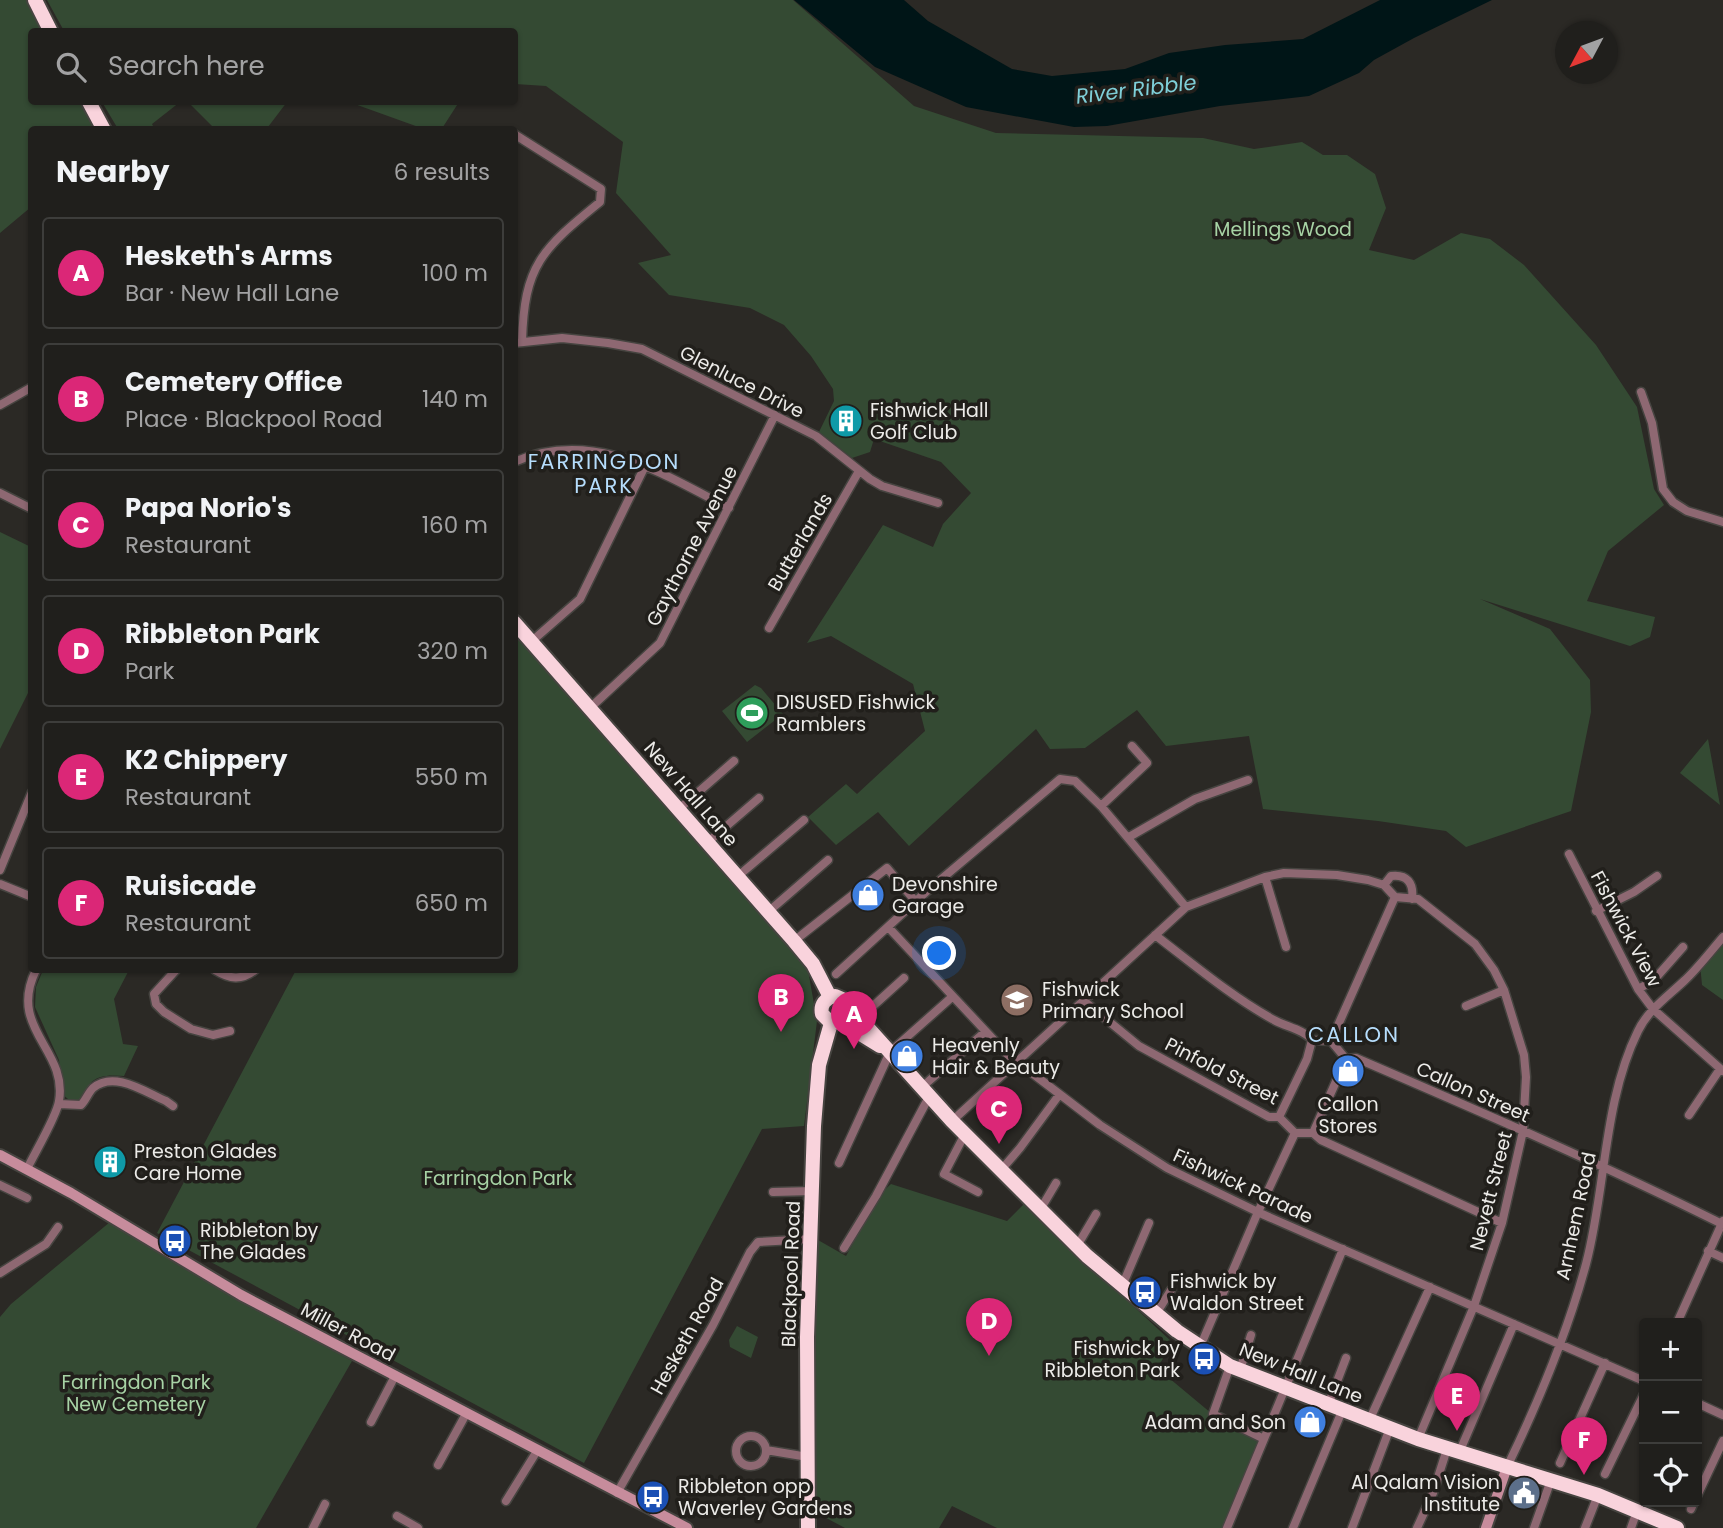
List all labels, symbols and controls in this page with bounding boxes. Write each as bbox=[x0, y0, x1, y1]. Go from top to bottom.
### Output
north arrow bbox=[1555, 21, 1618, 84]
search box bbox=[28, 28, 518, 105]
icon: search bbox=[52, 48, 90, 86]
text: Search here bbox=[108, 48, 265, 84]
water label: River Ribble bbox=[1074, 67, 1198, 111]
text: Nearby bbox=[56, 150, 170, 193]
text: 6 results bbox=[394, 156, 490, 188]
park label: Mellings Wood bbox=[1214, 216, 1352, 243]
text: Hesketh's Arms bbox=[125, 238, 333, 274]
text: A bbox=[73, 257, 89, 289]
text: 100 m bbox=[422, 257, 488, 289]
text: Bar · New Hall Lane bbox=[125, 277, 339, 309]
street label: Glenluce Drive bbox=[675, 339, 809, 425]
text: Cemetery Office bbox=[125, 364, 343, 400]
text: B bbox=[73, 383, 89, 415]
text: 140 m bbox=[422, 383, 488, 415]
place label: Fishwick Hall Golf Club bbox=[870, 397, 988, 446]
building icon: Fishwick Hall Golf Club bbox=[827, 402, 865, 440]
text: Place · Blackpool Road bbox=[125, 403, 383, 435]
district label: FARRINGDON PARK bbox=[528, 447, 680, 500]
street label: Gaythorne Avenue bbox=[640, 461, 744, 631]
street label: Butterlands bbox=[761, 488, 839, 596]
text: Papa Norio's bbox=[125, 490, 291, 526]
text: C bbox=[72, 509, 90, 541]
text: 160 m bbox=[422, 509, 488, 541]
text: Restaurant bbox=[125, 529, 251, 561]
text: Ribbleton Park bbox=[125, 616, 320, 652]
text: D bbox=[73, 635, 89, 667]
text: 320 m bbox=[417, 635, 488, 667]
text: Park bbox=[125, 655, 174, 687]
place label: DISUSED Fishwick Ramblers bbox=[776, 689, 936, 738]
sports icon: DISUSED Fishwick Ramblers bbox=[733, 694, 771, 732]
street label: New Hall Lane bbox=[638, 736, 744, 852]
text: K2 Chippery bbox=[125, 742, 287, 778]
text: E bbox=[75, 761, 87, 793]
text: 550 m bbox=[415, 761, 488, 793]
text: Restaurant bbox=[125, 781, 251, 813]
street label: Fishwick View bbox=[1584, 866, 1668, 992]
text: Ruisicade bbox=[125, 868, 256, 904]
place label: Devonshire Garage bbox=[892, 871, 998, 920]
shop icon: Devonshire Garage bbox=[849, 876, 887, 914]
text: F bbox=[75, 887, 87, 919]
text: 650 m bbox=[415, 887, 488, 919]
text: Restaurant bbox=[125, 907, 251, 939]
your location bbox=[922, 936, 956, 970]
pin: B bbox=[758, 974, 804, 1032]
place label: Fishwick Primary School bbox=[1042, 976, 1184, 1025]
school or university icon: Fishwick Primary School bbox=[998, 981, 1036, 1019]
pin: A bbox=[831, 991, 877, 1049]
district label: CALLON bbox=[1308, 1020, 1400, 1049]
street label: Pinfold Street bbox=[1160, 1031, 1284, 1111]
place label: Heavenly Hair & Beauty bbox=[932, 1032, 1060, 1081]
shop icon: Heavenly Hair & Beauty bbox=[888, 1037, 926, 1075]
shop icon: Callon Stores bbox=[1329, 1052, 1367, 1090]
street label: Callon Street bbox=[1412, 1055, 1534, 1129]
pin: C bbox=[976, 1086, 1022, 1144]
place label: Callon Stores bbox=[1317, 1091, 1379, 1140]
street label: Nevett Street bbox=[1463, 1128, 1519, 1254]
place label: Preston Glades Care Home bbox=[134, 1138, 277, 1187]
street label: Fishwick Parade bbox=[1169, 1142, 1317, 1230]
building icon: Preston Glades Care Home bbox=[91, 1143, 129, 1181]
street label: Arnhem Road bbox=[1549, 1150, 1603, 1282]
park label: Farringdon Park bbox=[423, 1165, 573, 1192]
street label: Blackpool Road bbox=[775, 1200, 807, 1348]
place label: Ribbleton by The Glades bbox=[200, 1217, 319, 1266]
bus stop icon: Ribbleton by The Glades bbox=[156, 1222, 194, 1260]
place label: Fishwick by Waldon Street bbox=[1170, 1268, 1304, 1317]
street label: Hesketh Road bbox=[644, 1273, 730, 1399]
bus stop icon: Fishwick by Waldon Street bbox=[1126, 1273, 1164, 1311]
street label: Miller Road bbox=[296, 1296, 400, 1368]
pin: D bbox=[966, 1298, 1012, 1356]
map controls bbox=[1639, 1318, 1702, 1507]
button: + bbox=[1639, 1318, 1702, 1381]
place label: Fishwick by Ribbleton Park bbox=[1045, 1335, 1180, 1384]
street label: New Hall Lane bbox=[1235, 1336, 1367, 1410]
bus stop icon: Fishwick by Ribbleton Park bbox=[1185, 1340, 1223, 1378]
park label: Farringdon Park New Cemetery bbox=[61, 1369, 211, 1418]
pin: E bbox=[1434, 1373, 1480, 1431]
button: − bbox=[1639, 1381, 1702, 1444]
shop icon: Adam and Son bbox=[1291, 1403, 1329, 1441]
place label: Adam and Son bbox=[1144, 1409, 1286, 1436]
pin: F bbox=[1561, 1417, 1607, 1475]
button: locate bbox=[1639, 1444, 1702, 1507]
place label: Al Qalam Vision Institute bbox=[1351, 1469, 1500, 1518]
place label: Ribbleton opp Waverley Gardens bbox=[678, 1473, 853, 1522]
public building icon: Al Qalam Vision Institute bbox=[1505, 1474, 1543, 1512]
bus stop icon: Ribbleton opp Waverley Gardens bbox=[634, 1478, 672, 1516]

